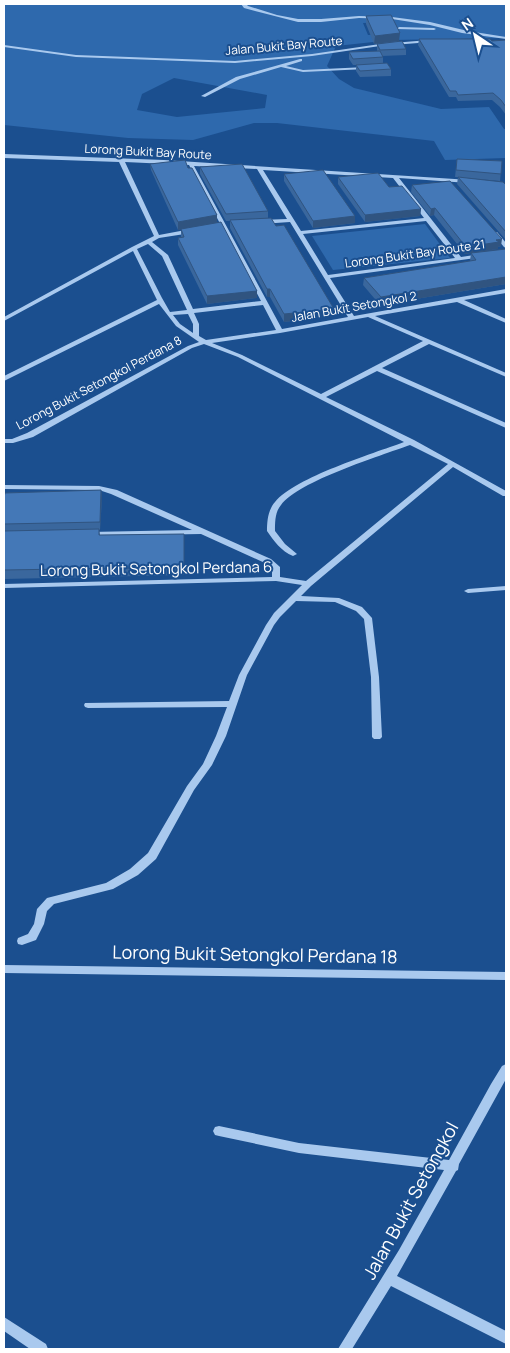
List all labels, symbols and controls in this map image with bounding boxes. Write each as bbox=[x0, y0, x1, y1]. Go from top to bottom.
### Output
north arrow bbox=[450, 10, 500, 60]
text: N bbox=[458, 13, 477, 35]
street label: Jalan Bukit Bay Route bbox=[225, 32, 343, 59]
street label: Lorong Bukit Bay Route bbox=[84, 140, 212, 163]
street label: Lorong Bukit Bay Route 21 bbox=[344, 235, 486, 272]
street label: Jalan Bukit Setongkol 2 bbox=[290, 287, 418, 326]
street label: Lorong Bukit Setongkol Perdana 8 bbox=[13, 332, 185, 434]
street label: Lorong Bukit Setongkol Perdana 6 bbox=[40, 556, 272, 581]
street label: Lorong Bukit Setongkol Perdana 18 bbox=[112, 940, 398, 968]
street label: Jalan Bukit Setongkol bbox=[357, 1117, 463, 1284]

